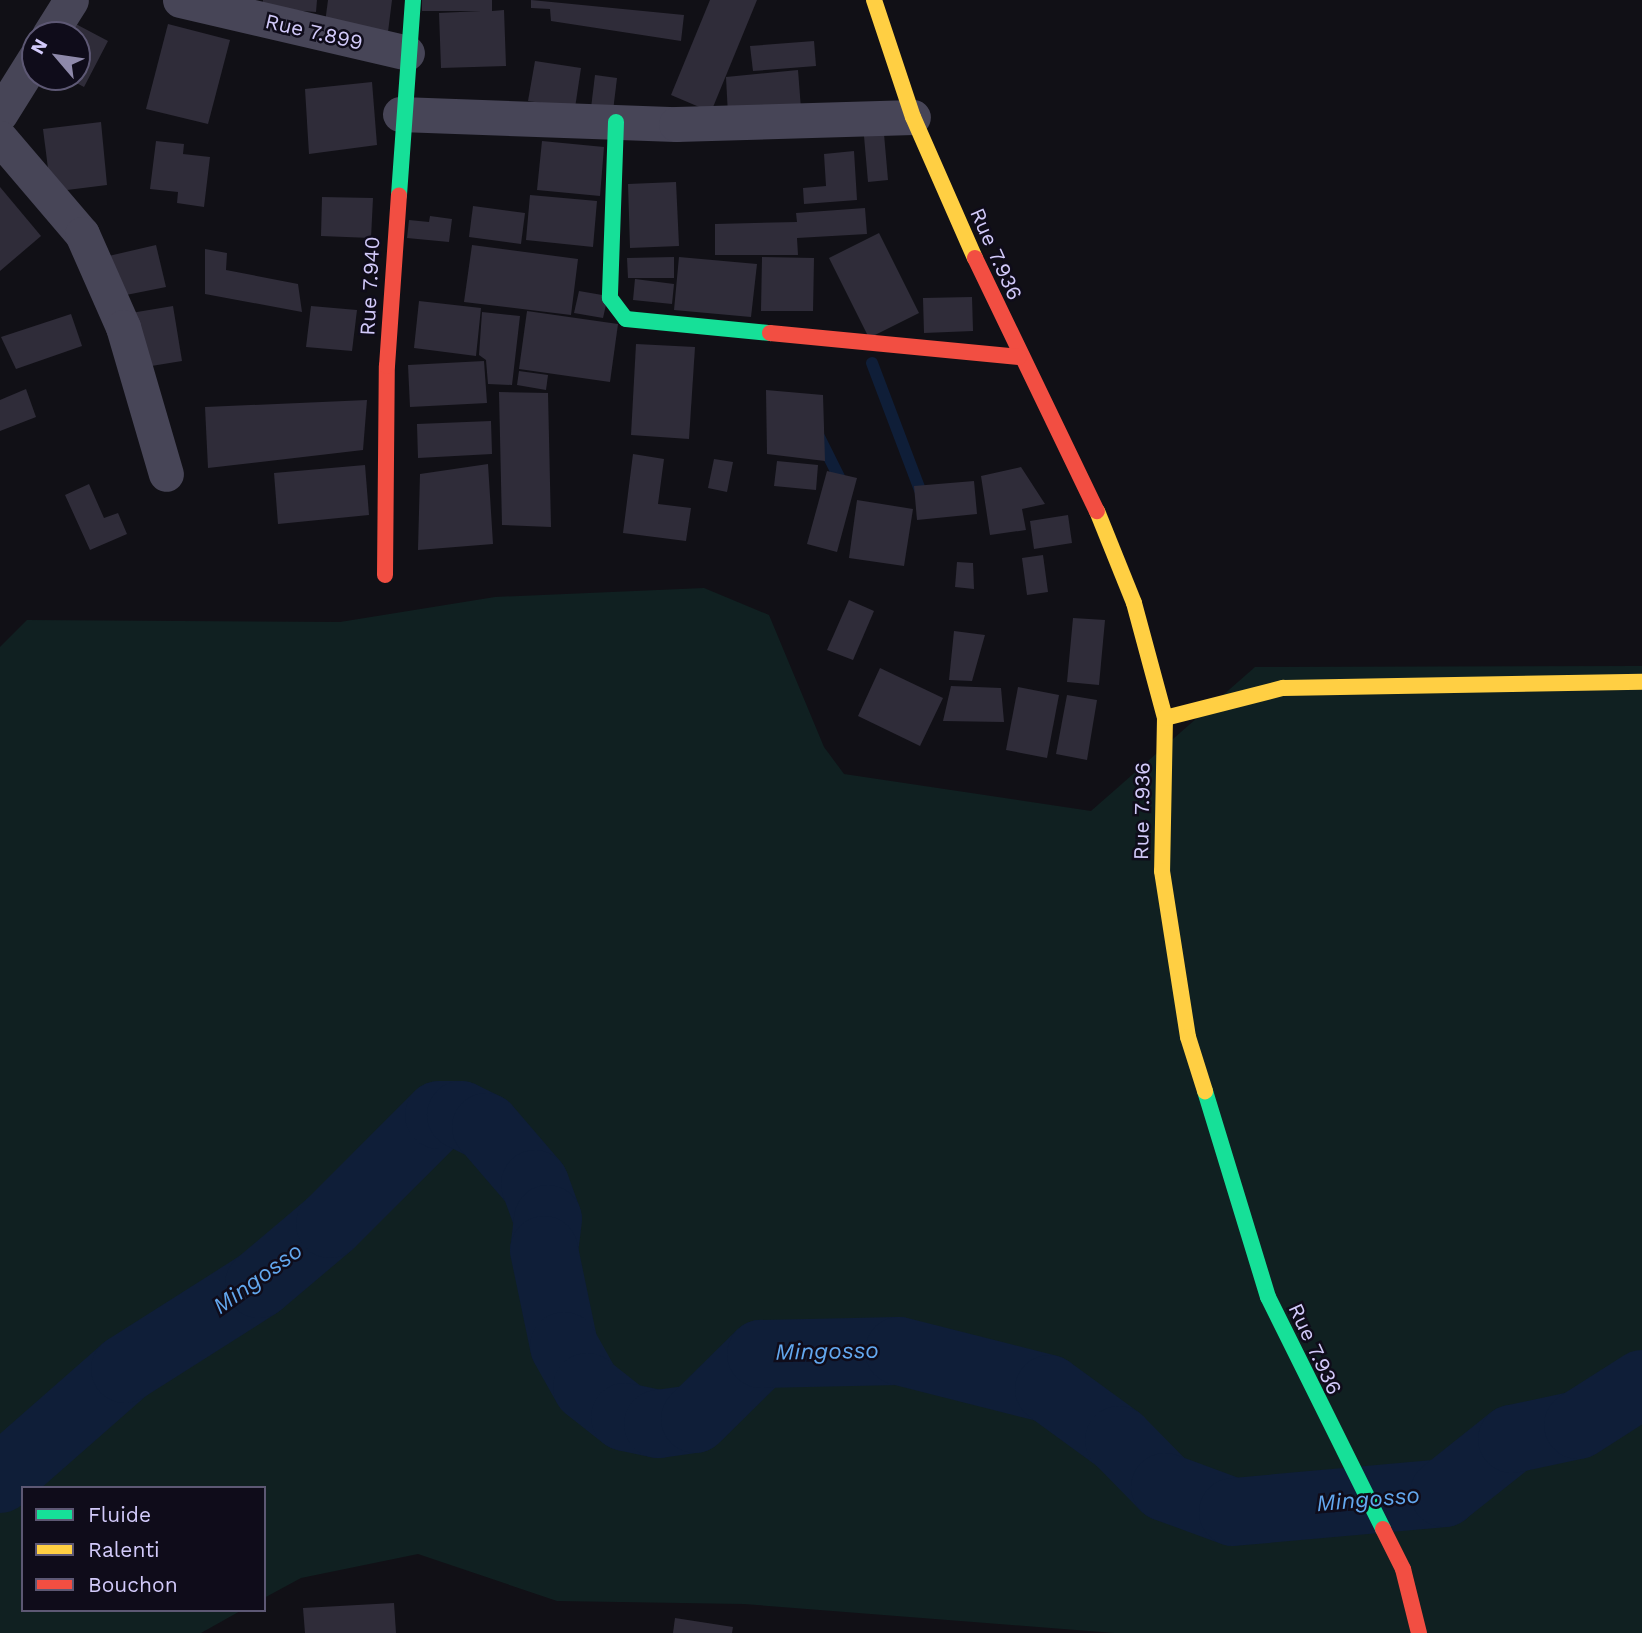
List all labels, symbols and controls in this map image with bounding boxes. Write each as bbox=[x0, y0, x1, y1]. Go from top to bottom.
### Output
street label: Rue 7.899 bbox=[262, 8, 366, 56]
north arrow bbox=[21, 21, 91, 91]
text: N bbox=[25, 35, 52, 58]
street label: Rue 7.936 bbox=[964, 204, 1028, 304]
street label: Rue 7.940 bbox=[355, 235, 385, 337]
street label: Rue 7.936 bbox=[1129, 761, 1155, 861]
water label: Mingosso bbox=[208, 1237, 308, 1321]
street label: Rue 7.936 bbox=[1283, 1299, 1347, 1399]
water label: Mingosso bbox=[775, 1337, 879, 1367]
water label: Mingosso bbox=[1315, 1482, 1421, 1518]
legend bbox=[21, 1486, 266, 1612]
text: Fluide bbox=[88, 1502, 151, 1527]
text: Ralenti bbox=[88, 1537, 160, 1562]
text: Bouchon bbox=[88, 1572, 178, 1597]

